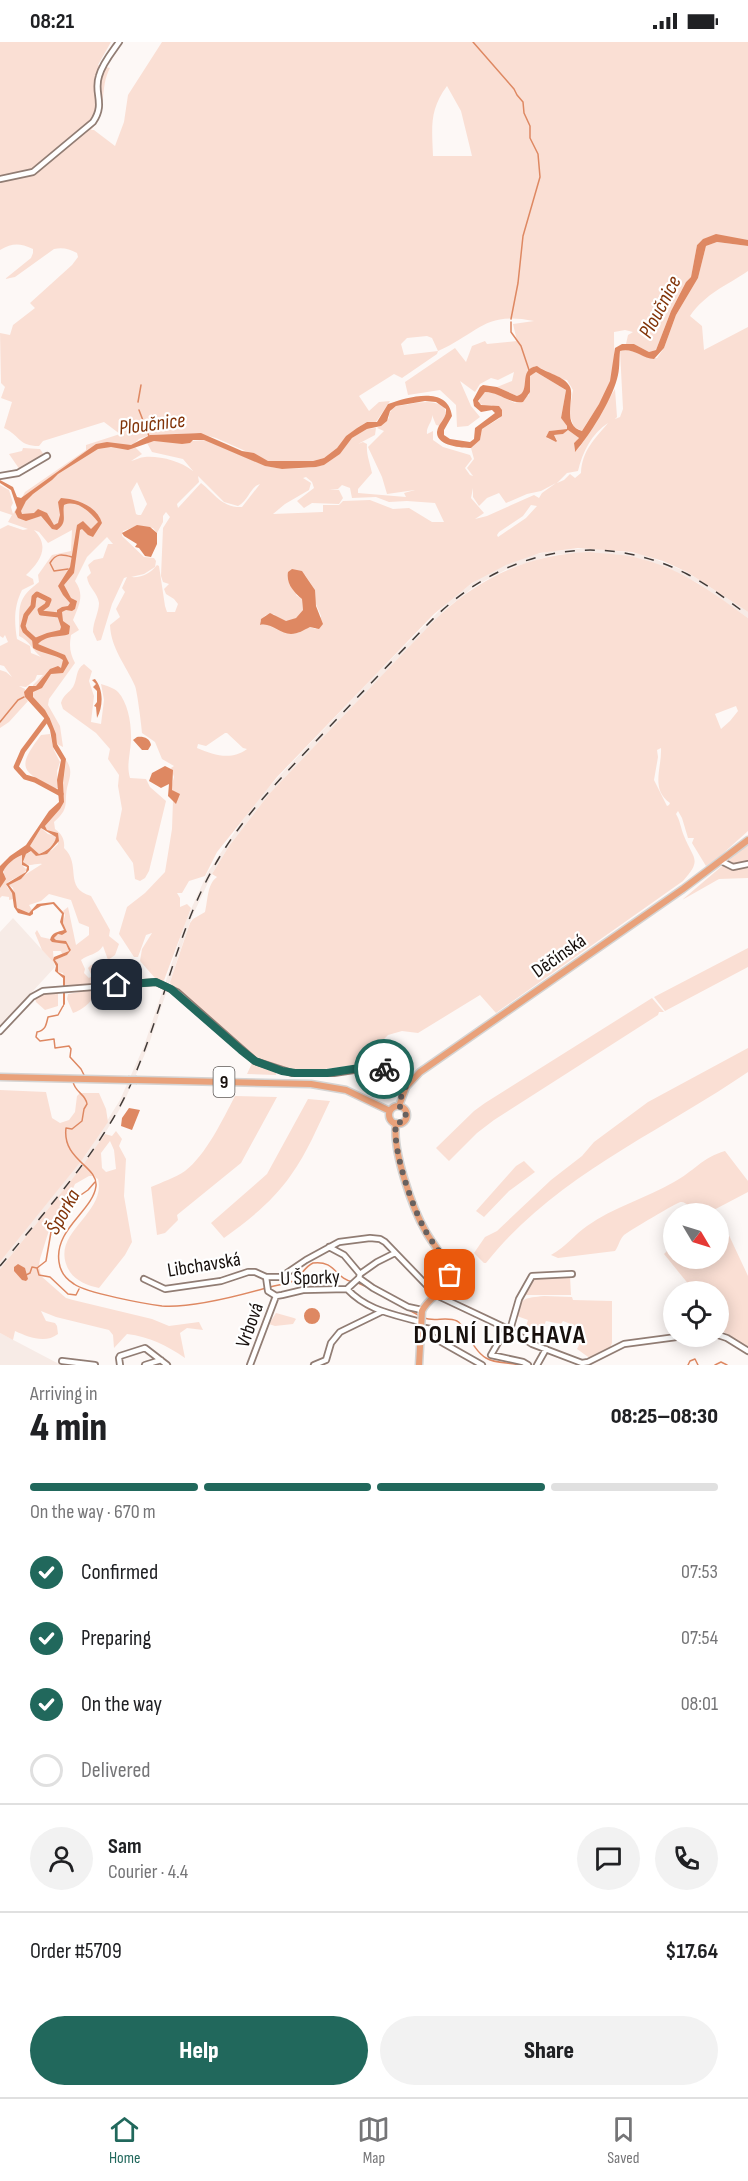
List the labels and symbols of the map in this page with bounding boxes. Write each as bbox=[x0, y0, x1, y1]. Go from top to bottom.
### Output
water label: Ploučnice bbox=[633, 272, 687, 342]
water label: Ploučnice bbox=[117, 408, 187, 440]
street label: Děčínská bbox=[527, 929, 591, 983]
pin bbox=[91, 959, 142, 1010]
courier bbox=[354, 1039, 414, 1099]
road number: 9 bbox=[214, 1067, 234, 1097]
water label: Šporka bbox=[40, 1185, 86, 1239]
north arrow bbox=[663, 1203, 729, 1269]
street label: Libchavská bbox=[166, 1247, 242, 1283]
pin bbox=[424, 1249, 475, 1300]
street label: U Šporky bbox=[280, 1265, 340, 1291]
street label: Vrbová bbox=[231, 1299, 269, 1351]
district label: DOLNÍ LIBCHAVA bbox=[413, 1320, 587, 1351]

